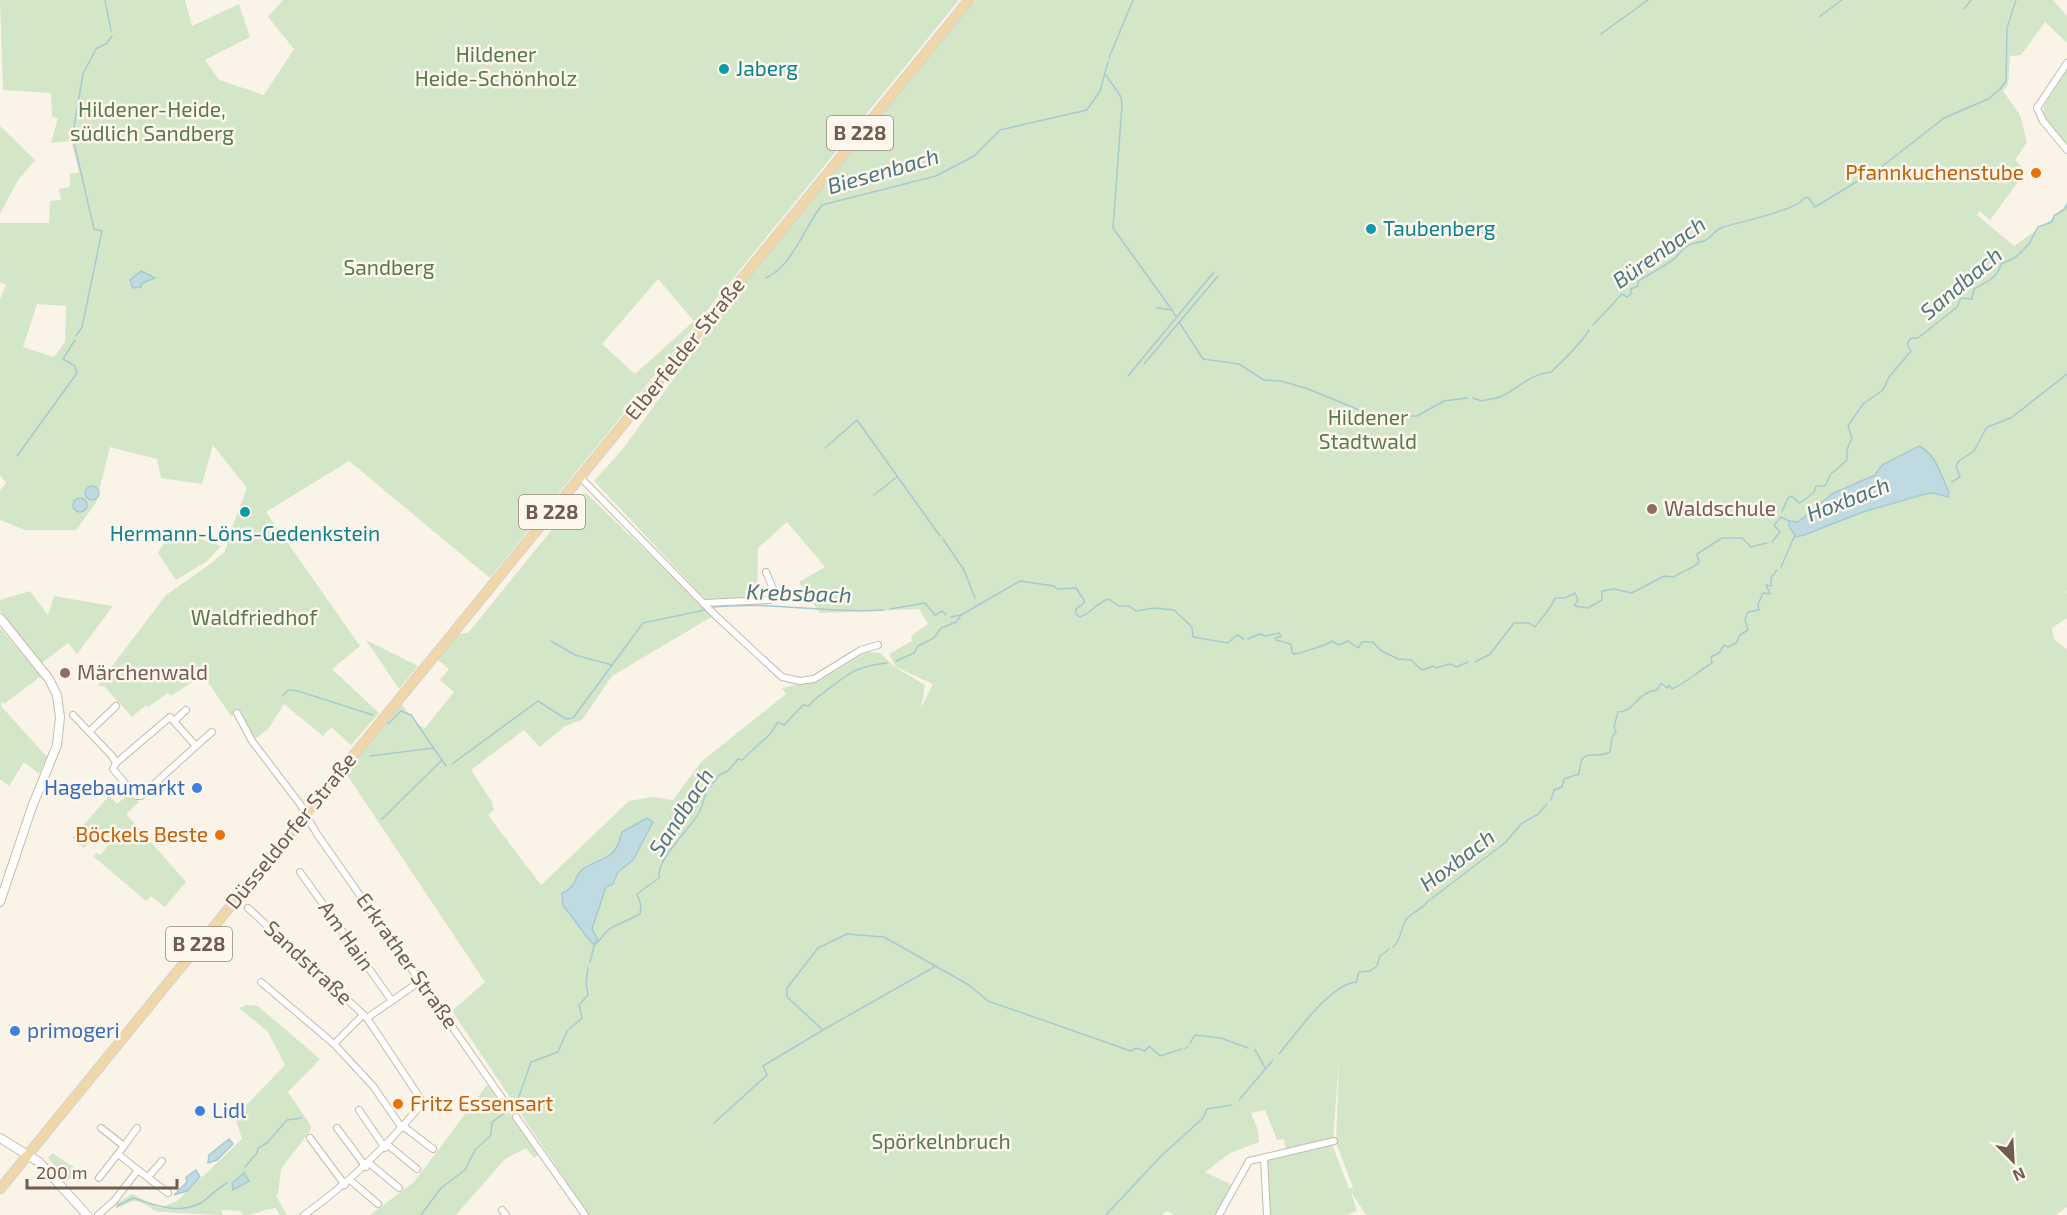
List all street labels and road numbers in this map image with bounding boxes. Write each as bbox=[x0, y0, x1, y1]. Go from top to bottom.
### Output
road number: B 228 bbox=[827, 116, 893, 150]
street label: Elberfelder Straße bbox=[619, 272, 749, 424]
road number: B 228 bbox=[519, 495, 585, 529]
street label: Düsseldorfer Straße bbox=[219, 747, 361, 913]
street label: Erkrather Straße bbox=[352, 887, 464, 1033]
street label: Am Hain bbox=[314, 896, 380, 975]
street label: Sandstraße bbox=[260, 915, 358, 1009]
road number: B 228 bbox=[166, 927, 232, 961]

